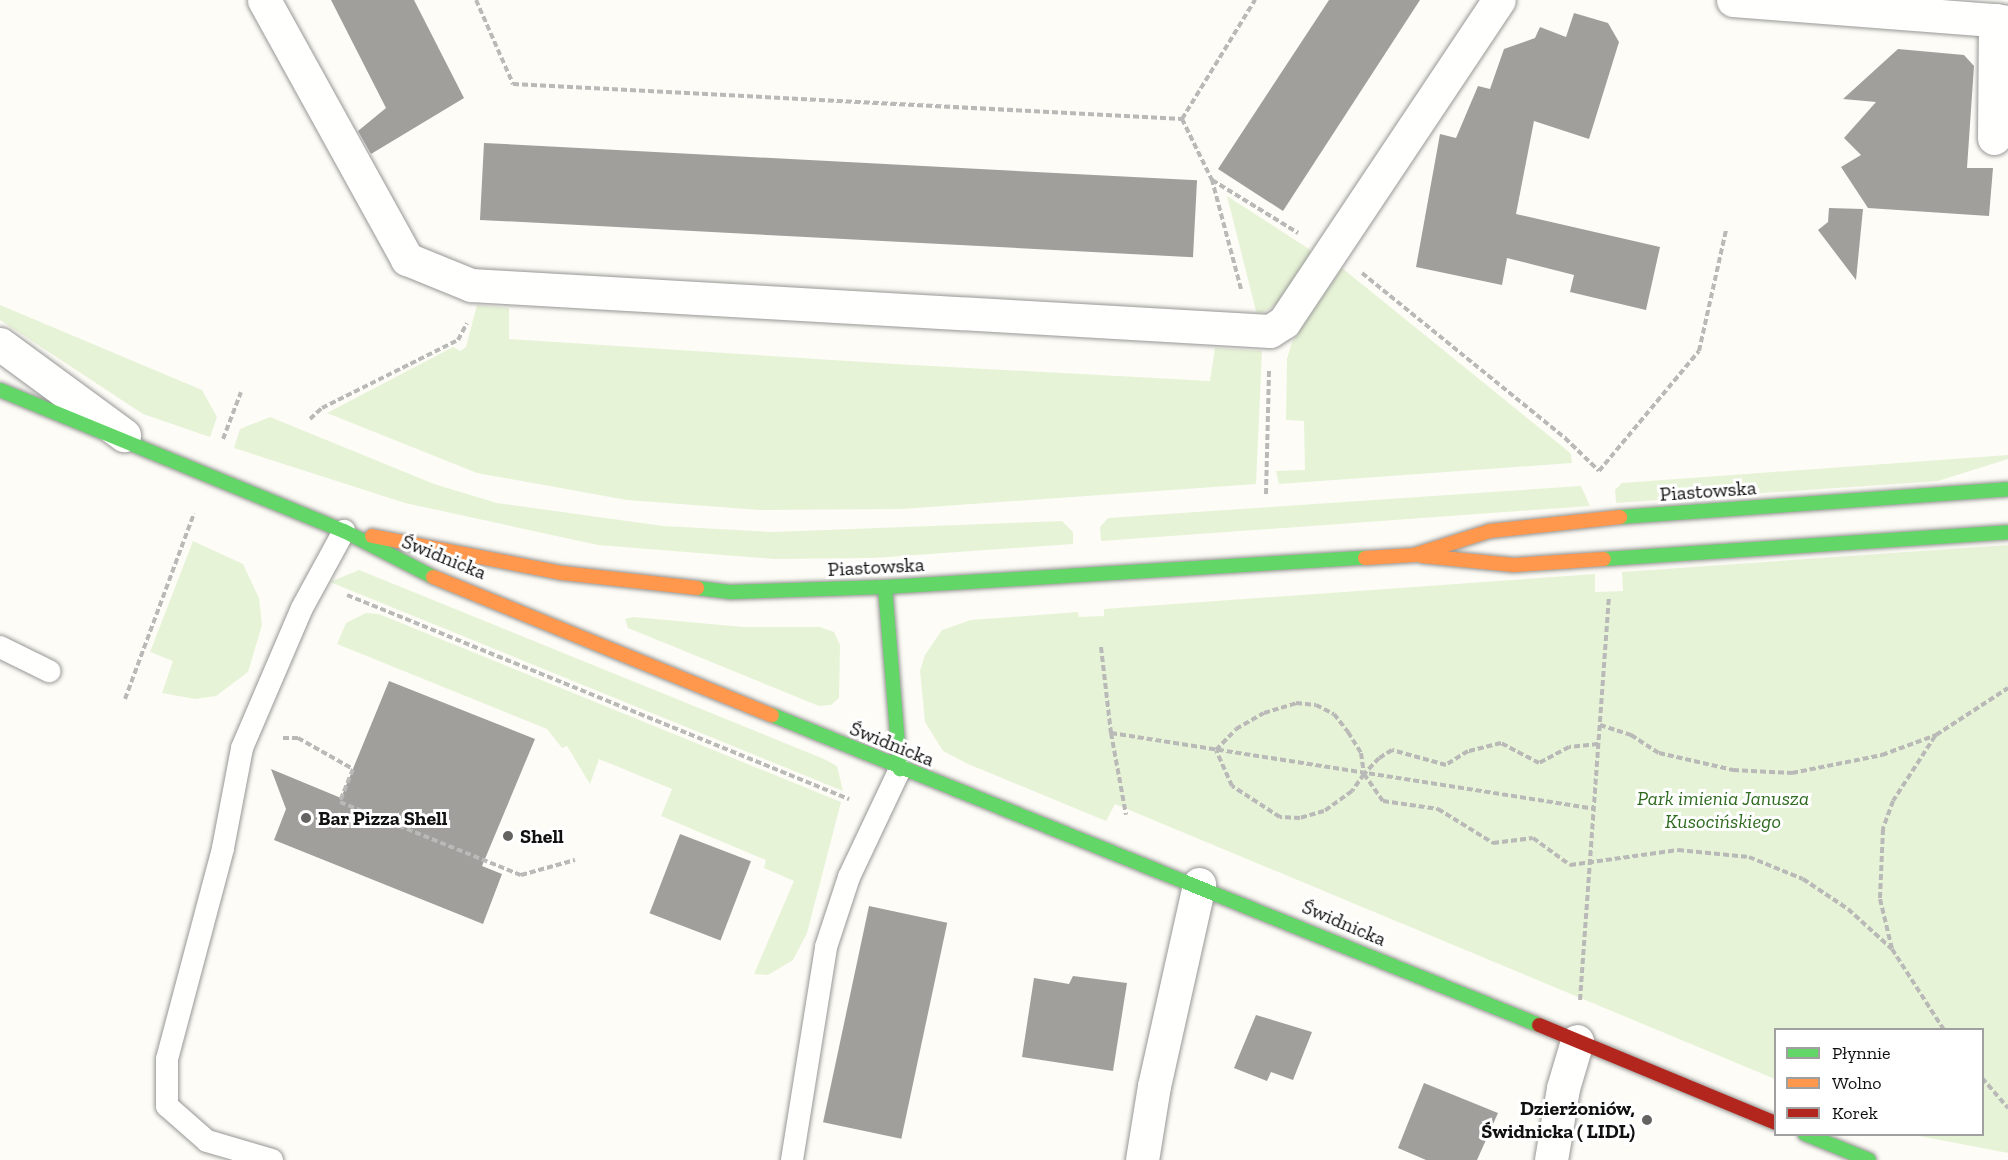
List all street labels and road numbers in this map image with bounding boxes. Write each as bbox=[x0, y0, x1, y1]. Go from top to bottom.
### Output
street label: Piastowska bbox=[1659, 476, 1757, 506]
street label: Świdnicka bbox=[398, 529, 490, 585]
street label: Piastowska bbox=[827, 552, 925, 582]
street label: Świdnicka bbox=[846, 716, 938, 772]
street label: Świdnicka bbox=[1298, 895, 1390, 951]

